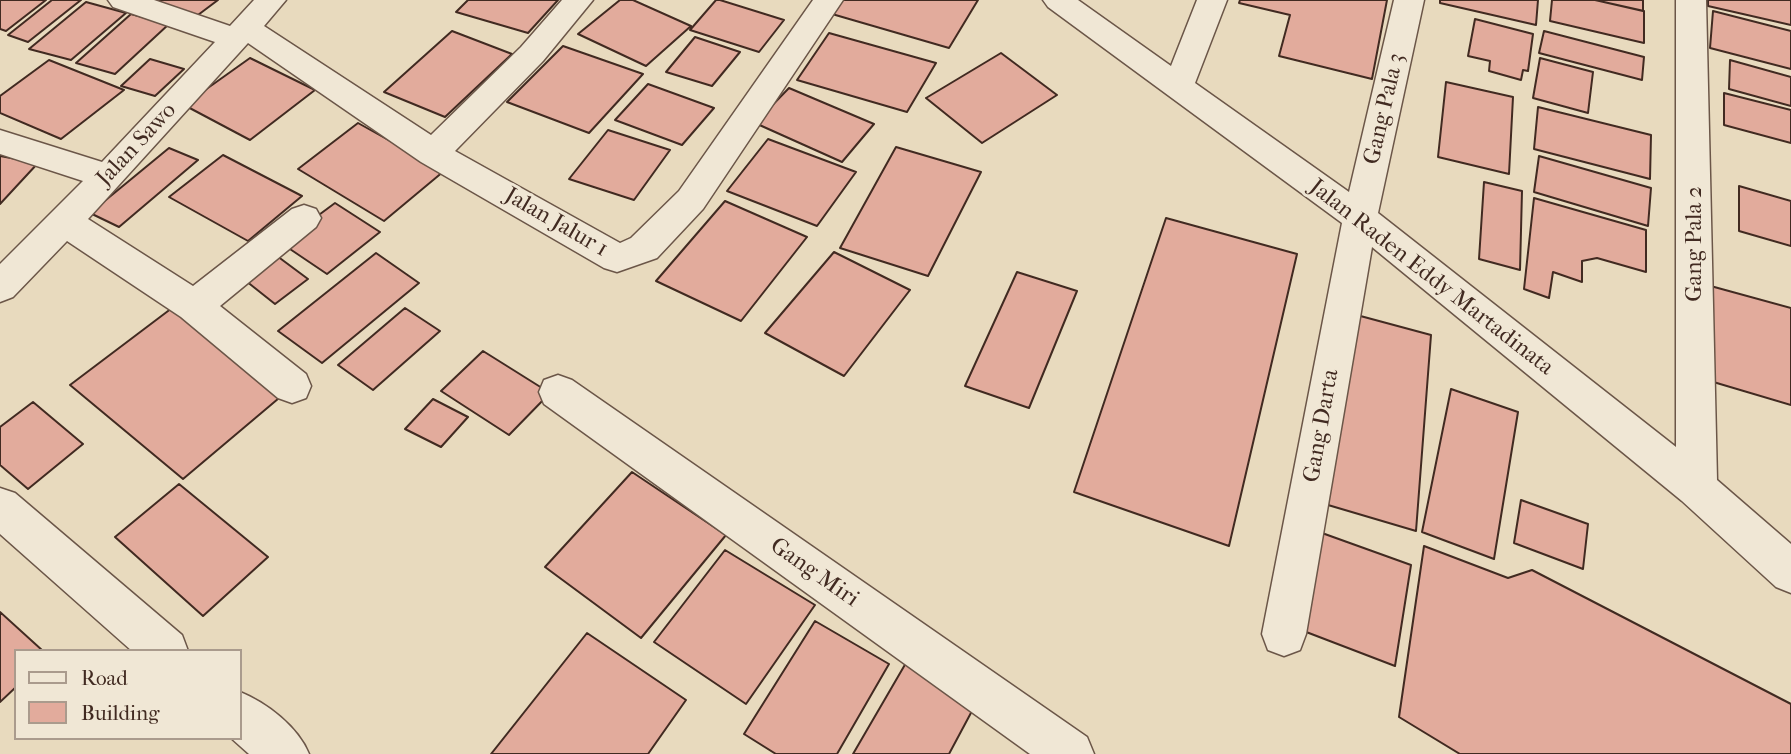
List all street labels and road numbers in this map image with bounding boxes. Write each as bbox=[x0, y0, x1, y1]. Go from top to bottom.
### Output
street label: Gang Pala 3 bbox=[1359, 51, 1411, 167]
street label: Jalan Sawo bbox=[91, 97, 183, 193]
street label: Jalan Raden Eddy Martadinata bbox=[1303, 174, 1559, 382]
street label: Jalan Jalur 1 bbox=[499, 182, 613, 264]
street label: Gang Pala 2 bbox=[1681, 186, 1709, 302]
street label: Gang Darta bbox=[1298, 367, 1346, 485]
street label: Gang Miri bbox=[764, 532, 864, 614]

